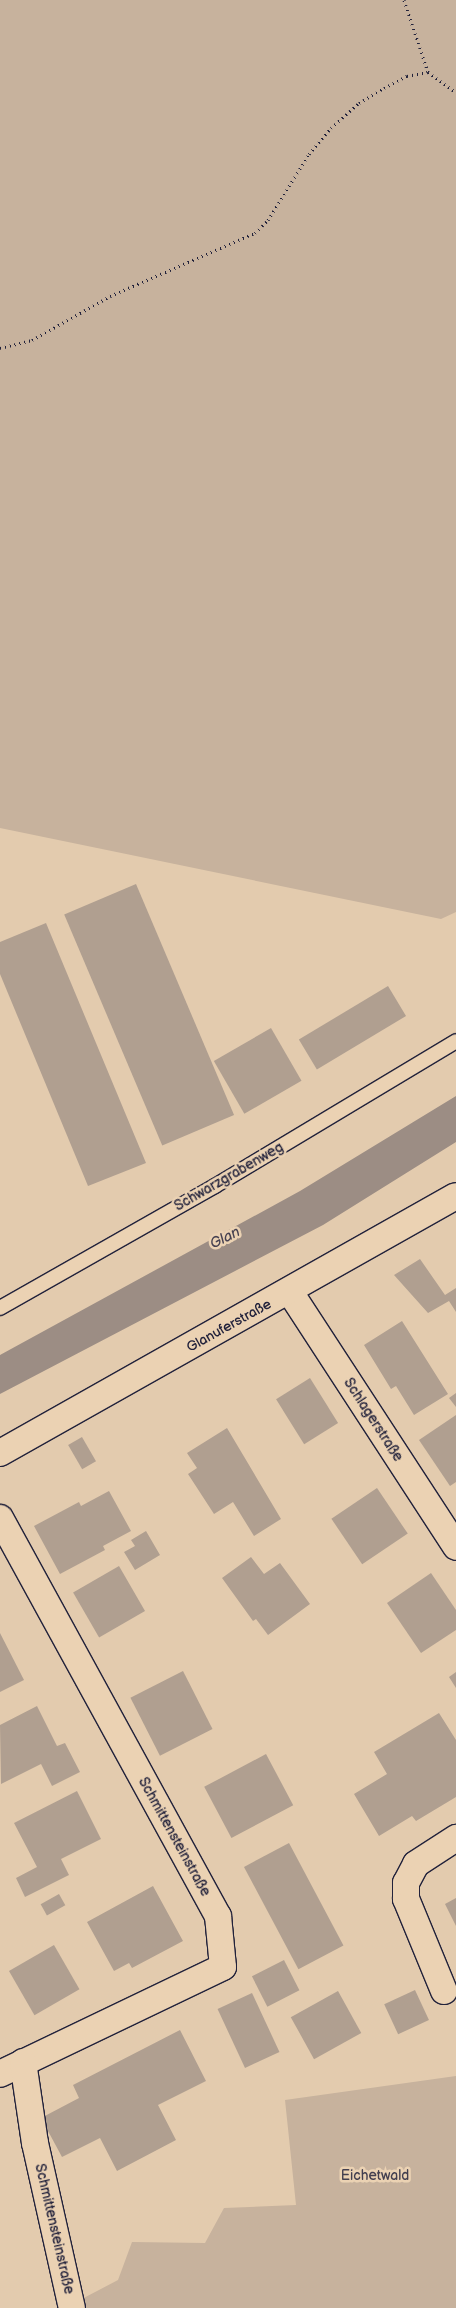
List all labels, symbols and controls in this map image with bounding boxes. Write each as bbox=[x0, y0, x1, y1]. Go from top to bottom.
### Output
street label: Schwarzgrabenweg bbox=[172, 1139, 286, 1215]
water label: Glan bbox=[207, 1223, 243, 1253]
street label: Glanuferstraße bbox=[184, 1296, 274, 1356]
street label: Schlagerstraße bbox=[340, 1375, 406, 1465]
street label: Schmittensteinstraße bbox=[134, 1775, 214, 1899]
street label: Schmittensteinstraße bbox=[31, 2162, 77, 2296]
park label: Eichetwald bbox=[341, 2168, 409, 2184]

